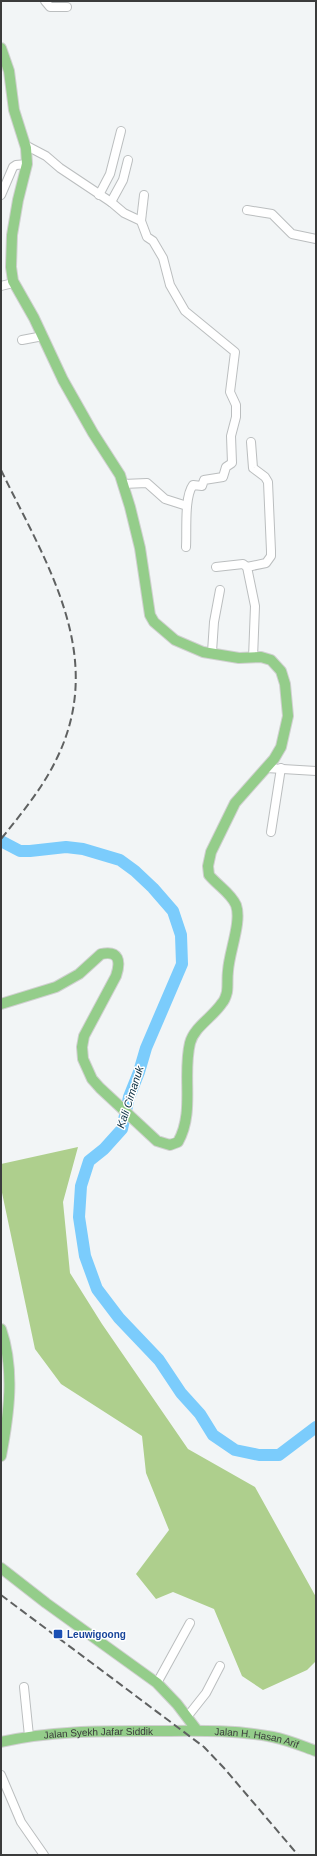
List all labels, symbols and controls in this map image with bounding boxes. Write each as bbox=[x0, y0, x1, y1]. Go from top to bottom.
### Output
water label: Kali Cimanuk bbox=[114, 1064, 146, 1130]
marker: Leuwigoong bbox=[52, 1628, 64, 1640]
place label: Leuwigoong bbox=[67, 1629, 126, 1640]
street label: Jalan Syekh Jafar Siddik bbox=[43, 1725, 154, 1740]
street label: Jalan H. Hasan Arif bbox=[214, 1726, 301, 1750]

